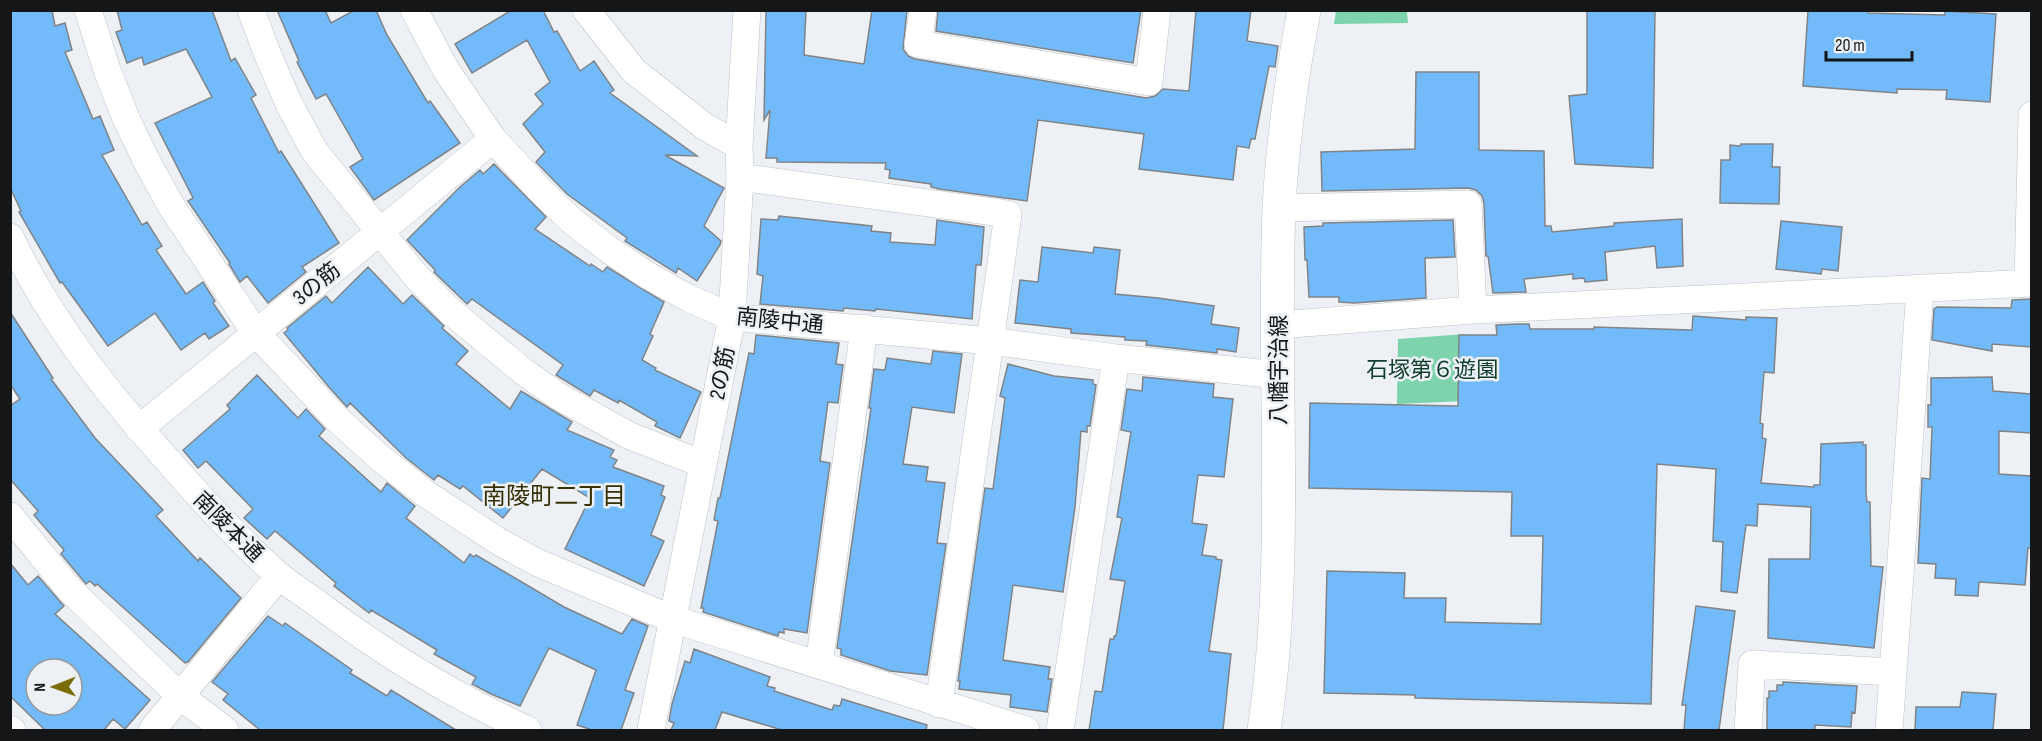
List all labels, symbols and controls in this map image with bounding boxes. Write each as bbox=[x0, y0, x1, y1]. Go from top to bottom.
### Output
scale bar bbox=[1826, 24, 1912, 62]
text: 20 m bbox=[1835, 35, 1865, 56]
street label: 3の筋 bbox=[288, 257, 346, 311]
street label: 南陵中通 bbox=[735, 303, 825, 340]
street label: 八幡宇治線 bbox=[1266, 315, 1293, 425]
street label: 2の筋 bbox=[704, 345, 741, 402]
park label: 石塚第６遊園 bbox=[1366, 357, 1498, 384]
district label: 南陵町二丁目 bbox=[482, 482, 626, 511]
street label: 南陵本通 bbox=[187, 486, 269, 568]
north arrow bbox=[24, 657, 84, 717]
text: N bbox=[31, 683, 50, 692]

